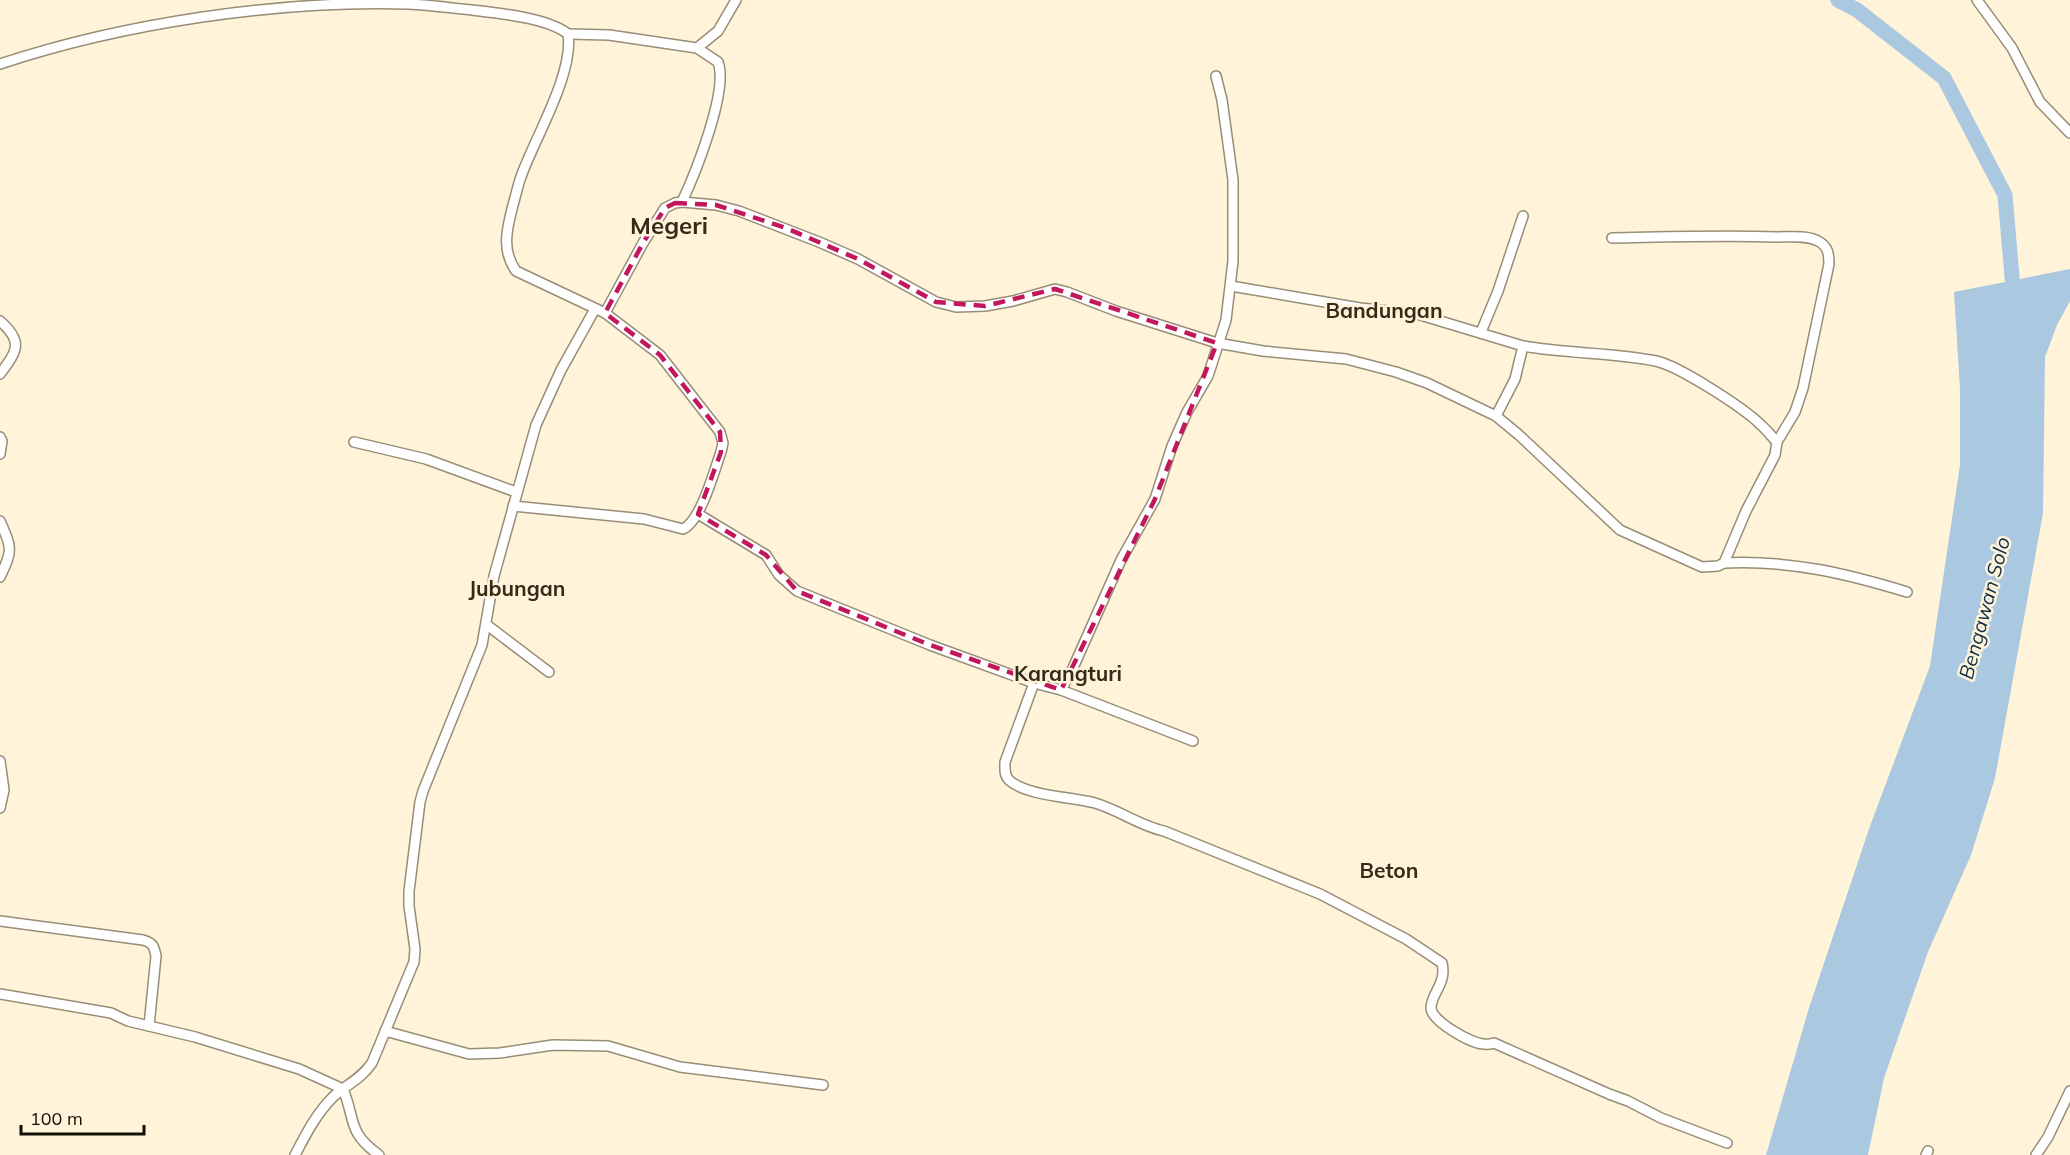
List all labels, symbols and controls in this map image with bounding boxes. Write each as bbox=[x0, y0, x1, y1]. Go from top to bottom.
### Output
district label: Megeri bbox=[630, 210, 708, 240]
district label: Bandungan bbox=[1325, 297, 1443, 323]
water label: Bengawan Solo bbox=[1953, 534, 2015, 682]
district label: Jubungan bbox=[468, 575, 566, 601]
district label: Karangturi bbox=[1014, 660, 1122, 686]
district label: Beton bbox=[1360, 857, 1418, 883]
scale bar bbox=[21, 1098, 144, 1136]
text: 100 m bbox=[30, 1107, 83, 1130]

